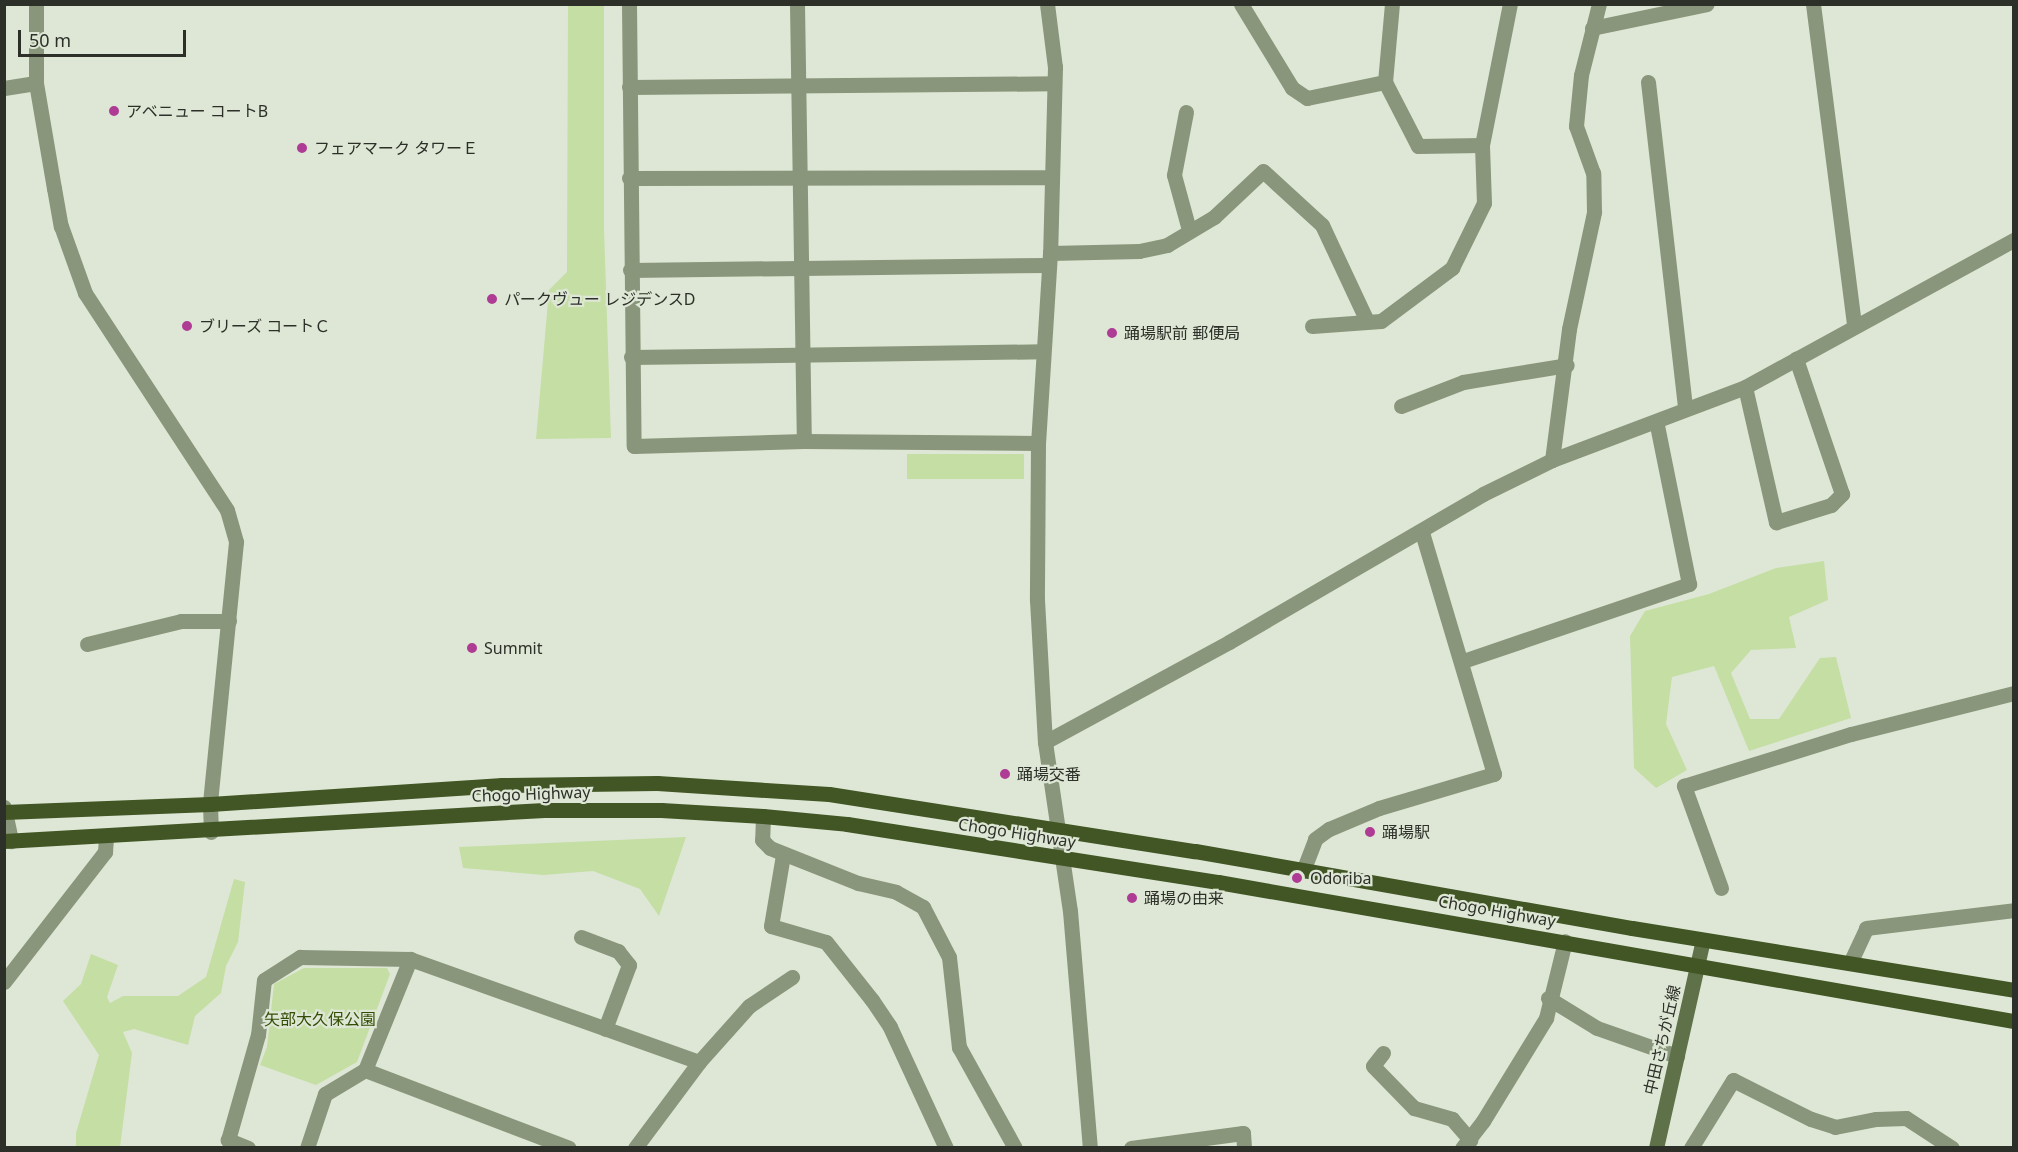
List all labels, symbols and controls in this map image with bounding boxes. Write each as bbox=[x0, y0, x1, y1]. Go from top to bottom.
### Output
scale bar bbox=[21, 18, 189, 56]
text: 50 m bbox=[29, 28, 71, 52]
place label: アベニュー コートB bbox=[126, 101, 269, 121]
marker: アベニュー コートB bbox=[107, 104, 121, 118]
place label: フェアマーク タワーＥ bbox=[314, 138, 478, 158]
marker: フェアマーク タワーＥ bbox=[295, 141, 309, 155]
place label: パークヴュー レジデンスD bbox=[504, 289, 696, 309]
marker: パークヴュー レジデンスD bbox=[485, 292, 499, 306]
place label: ブリーズ コートＣ bbox=[199, 316, 331, 336]
marker: ブリーズ コートＣ bbox=[180, 319, 194, 333]
place label: 踊場駅前 郵便局 bbox=[1124, 323, 1240, 343]
marker: 踊場駅前 郵便局 bbox=[1105, 326, 1119, 340]
place label: Summit bbox=[484, 638, 542, 658]
marker: Summit bbox=[465, 641, 479, 655]
place label: 踊場交番 bbox=[1017, 764, 1081, 784]
marker: 踊場交番 bbox=[998, 767, 1012, 781]
street label: Chogo Highway bbox=[471, 782, 591, 806]
street label: Chogo Highway bbox=[957, 814, 1077, 852]
place label: 踊場駅 bbox=[1382, 822, 1430, 842]
marker: 踊場駅 bbox=[1363, 825, 1377, 839]
place label: Odoriba bbox=[1310, 868, 1372, 888]
marker: Odoriba bbox=[1288, 869, 1306, 887]
place label: 踊場の由来 bbox=[1144, 888, 1224, 908]
marker: 踊場の由来 bbox=[1125, 891, 1139, 905]
street label: Chogo Highway bbox=[1437, 891, 1557, 931]
street label: 中田さちが丘線 bbox=[1640, 983, 1684, 1097]
park label: 矢部大久保公園 bbox=[264, 1009, 376, 1029]

